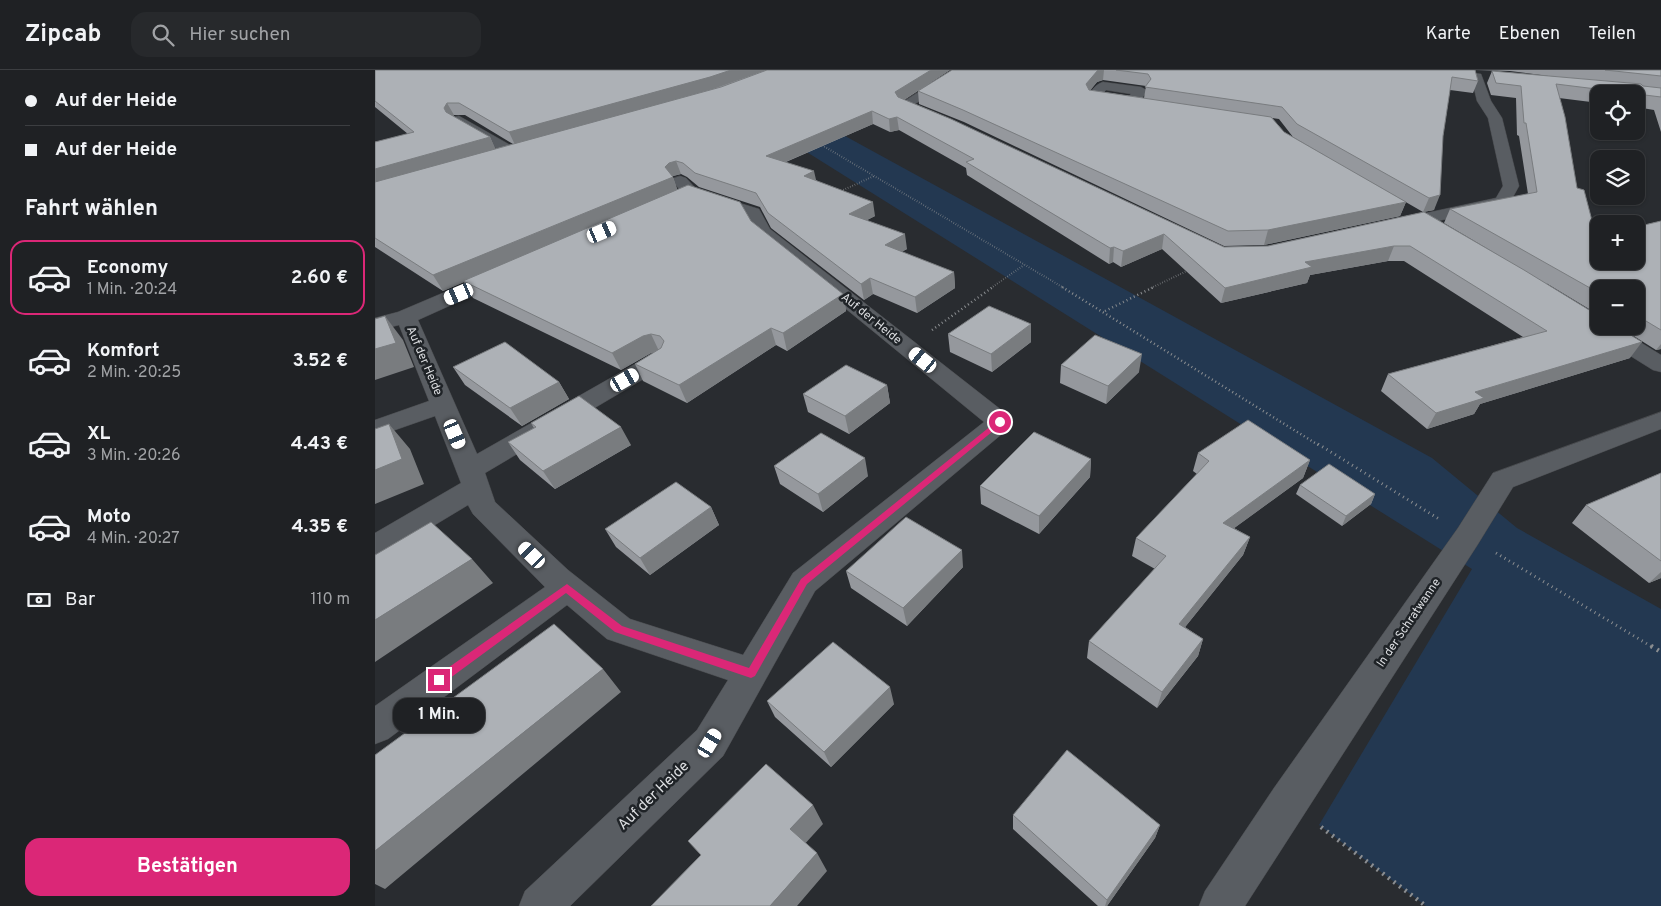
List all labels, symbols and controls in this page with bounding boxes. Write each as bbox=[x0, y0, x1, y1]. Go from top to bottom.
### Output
search box bbox=[131, 12, 481, 57]
text: Zipcab bbox=[25, 20, 101, 50]
icon: search bbox=[149, 21, 177, 49]
text: Hier suchen bbox=[189, 23, 291, 47]
text: Karte bbox=[1426, 23, 1471, 46]
text: Ebenen bbox=[1499, 23, 1560, 46]
text: Teilen bbox=[1588, 23, 1636, 46]
map controls bbox=[1590, 85, 1645, 335]
button: locate bbox=[1590, 85, 1645, 140]
text: Auf der Heide bbox=[55, 89, 177, 113]
text: Auf der Heide bbox=[55, 138, 177, 162]
button: layers bbox=[1590, 150, 1645, 205]
text: Fahrt wählen bbox=[25, 196, 158, 223]
button: + bbox=[1590, 215, 1645, 270]
car bbox=[585, 219, 618, 245]
icon: car bbox=[27, 255, 72, 300]
text: Economy bbox=[87, 256, 168, 280]
text: 2.60 € bbox=[291, 266, 348, 290]
text: 1 Min. · 20:24 bbox=[87, 280, 177, 300]
button: − bbox=[1590, 280, 1645, 335]
car bbox=[442, 281, 475, 307]
street label: Auf der Heide bbox=[837, 290, 905, 348]
street label: Auf der Heide bbox=[402, 324, 446, 398]
icon: car bbox=[27, 338, 72, 383]
text: Komfort bbox=[87, 339, 159, 363]
car bbox=[906, 345, 939, 375]
text: 3.52 € bbox=[292, 349, 348, 373]
text: 2 Min. · 20:25 bbox=[87, 363, 181, 383]
car bbox=[608, 366, 641, 394]
route start bbox=[989, 411, 1011, 433]
car bbox=[442, 417, 467, 451]
icon: car bbox=[27, 421, 72, 466]
text: XL bbox=[87, 422, 110, 446]
text: 4.43 € bbox=[291, 432, 348, 456]
text: 3 Min. · 20:26 bbox=[87, 446, 181, 466]
icon: car bbox=[27, 504, 72, 549]
text: Moto bbox=[87, 505, 131, 529]
text: 4.35 € bbox=[291, 515, 348, 539]
text: 4 Min. · 20:27 bbox=[87, 529, 180, 549]
car bbox=[516, 539, 548, 571]
street label: In der Schratwanne bbox=[1373, 576, 1445, 670]
icon: cash bbox=[25, 586, 53, 614]
text: Bar bbox=[65, 588, 95, 612]
text: 110 m bbox=[310, 590, 350, 610]
route end bbox=[428, 669, 450, 691]
callout: 1 Min. bbox=[393, 698, 485, 732]
text: 1 Min. bbox=[418, 705, 460, 725]
car bbox=[695, 726, 724, 760]
street label: Auf der Heide bbox=[614, 757, 694, 835]
button: Bestätigen bbox=[25, 838, 350, 896]

